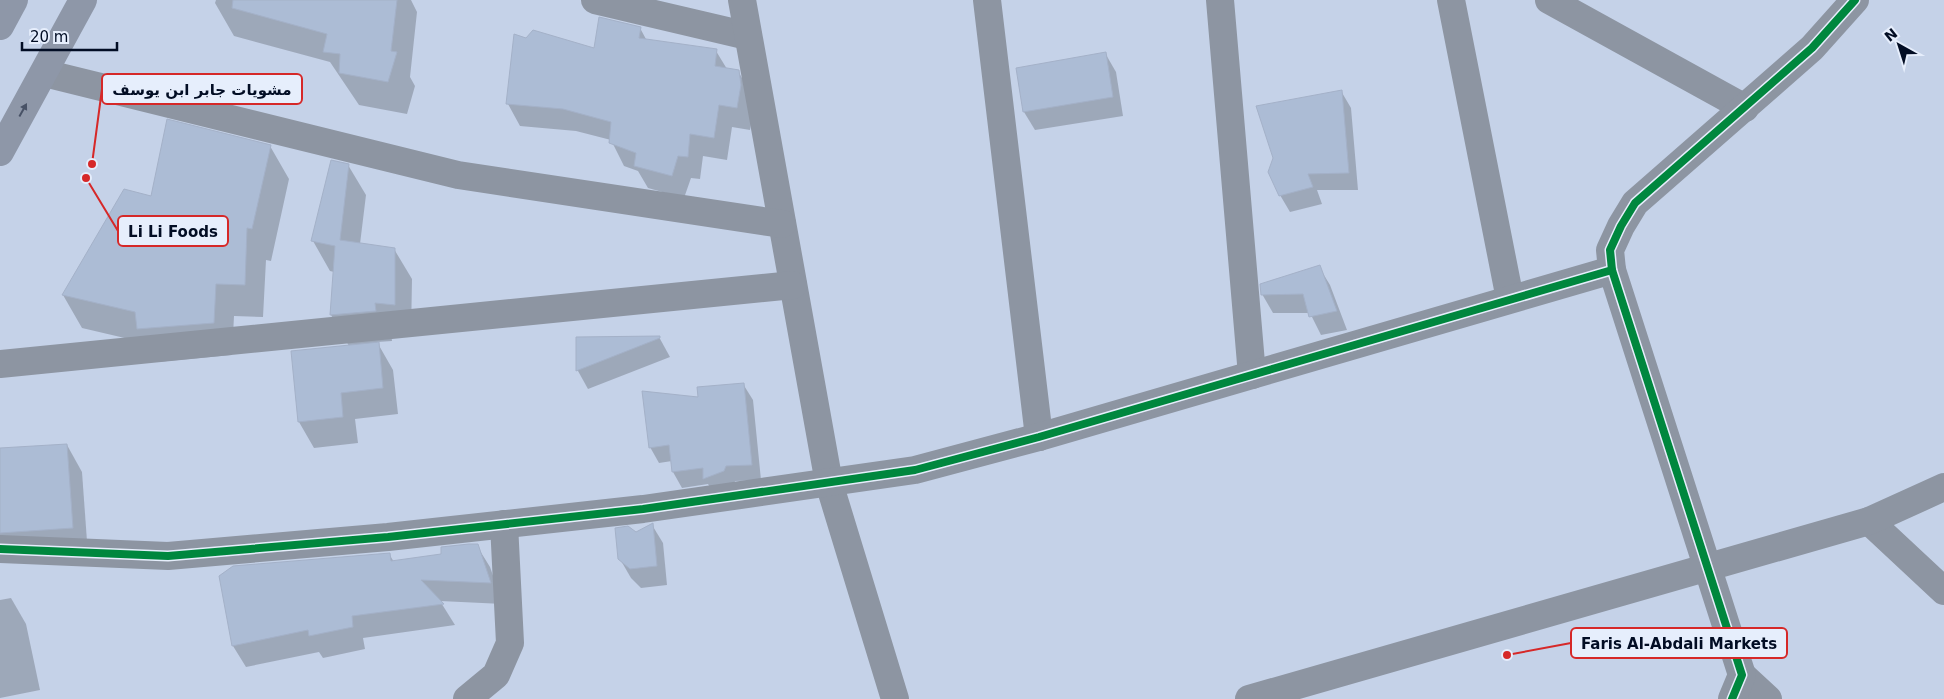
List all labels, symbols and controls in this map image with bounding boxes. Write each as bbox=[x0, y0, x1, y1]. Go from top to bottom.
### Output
scale bar bbox=[22, 20, 118, 52]
north arrow bbox=[1874, 20, 1924, 70]
text: N bbox=[1881, 25, 1900, 45]
text: 20 m bbox=[30, 28, 68, 46]
callout: مشويات جابر ابن يوسف bbox=[102, 74, 302, 104]
text: مشويات جابر ابن يوسف bbox=[112, 81, 292, 99]
one-way arrow bbox=[19, 103, 28, 116]
callout: Li Li Foods bbox=[118, 216, 228, 246]
text: Li Li Foods bbox=[128, 223, 218, 241]
callout: Faris Al-Abdali Markets bbox=[1571, 628, 1787, 658]
text: Faris Al-Abdali Markets bbox=[1581, 635, 1777, 653]

